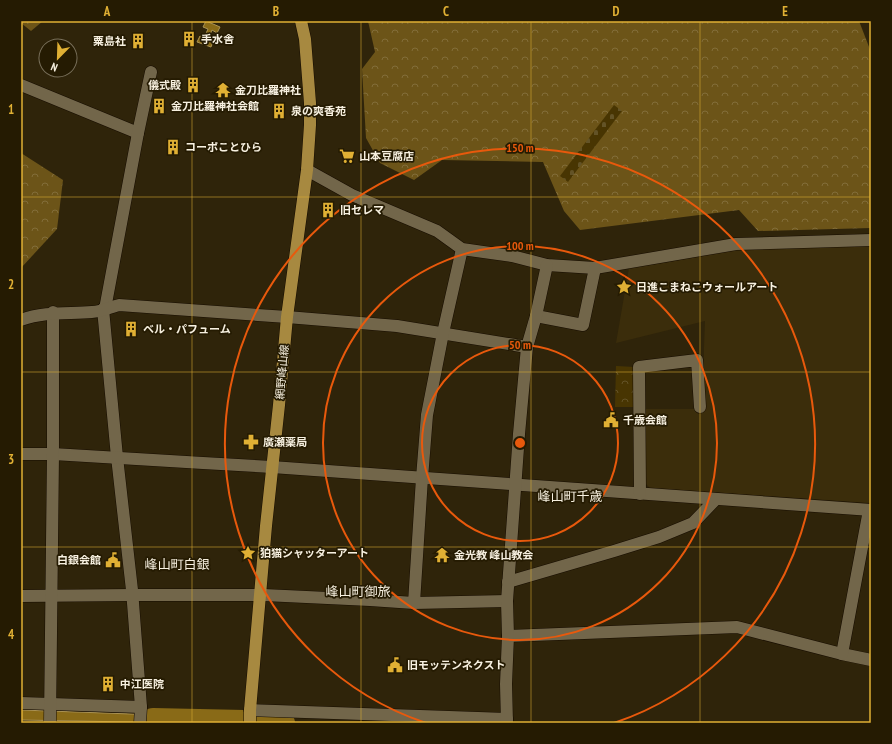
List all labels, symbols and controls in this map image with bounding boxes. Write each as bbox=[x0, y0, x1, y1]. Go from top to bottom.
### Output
text: A bbox=[103, 3, 111, 20]
text: B bbox=[273, 3, 279, 20]
text: C bbox=[443, 3, 449, 20]
text: D bbox=[613, 3, 620, 20]
text: E bbox=[782, 3, 788, 20]
building icon: 手水舎 bbox=[180, 30, 198, 48]
building icon: 粟島社 bbox=[129, 32, 147, 50]
place label: 手水舎 bbox=[201, 32, 235, 46]
place label: 粟島社 bbox=[93, 34, 126, 48]
north arrow bbox=[38, 38, 78, 78]
text: N bbox=[49, 60, 60, 75]
building icon: 儀式殿 bbox=[184, 76, 202, 94]
place label: 儀式殿 bbox=[148, 78, 181, 92]
temple icon: 金刀比羅神社 bbox=[214, 81, 232, 99]
place label: 金刀比羅神社 bbox=[235, 83, 301, 97]
building icon: 金刀比羅神社会館 bbox=[150, 97, 168, 115]
place label: 金刀比羅神社会館 bbox=[171, 99, 259, 113]
text: 1 bbox=[8, 101, 14, 118]
building icon: 泉の爽香苑 bbox=[270, 102, 288, 120]
place label: 泉の爽香苑 bbox=[291, 104, 346, 118]
building icon: コーポことひら bbox=[164, 138, 182, 156]
place label: コーポことひら bbox=[185, 140, 262, 154]
text: 150 m bbox=[506, 140, 534, 155]
supermarket icon: 山本豆腐店 bbox=[338, 147, 356, 165]
place label: 山本豆腐店 bbox=[359, 149, 414, 163]
building icon: 旧セレマ bbox=[319, 201, 337, 219]
place label: 旧セレマ bbox=[340, 203, 384, 217]
text: 100 m bbox=[506, 238, 534, 253]
text: 2 bbox=[8, 276, 14, 293]
place icon: 日進こまねこウォールアート bbox=[615, 278, 633, 296]
place label: 日進こまねこウォールアート bbox=[636, 280, 778, 294]
building icon: ベル・パフューム bbox=[122, 320, 140, 338]
place label: ベル・パフューム bbox=[143, 322, 231, 336]
text: 50 m bbox=[509, 337, 531, 352]
street label: 網野峰山線 bbox=[273, 344, 291, 400]
public building icon: 千歳会館 bbox=[602, 411, 620, 429]
place label: 千歳会館 bbox=[623, 413, 667, 427]
pharmacy icon: 廣瀬薬局 bbox=[242, 433, 260, 451]
place label: 廣瀬薬局 bbox=[263, 435, 307, 449]
centre of rings bbox=[513, 436, 527, 450]
text: 3 bbox=[8, 451, 14, 468]
district label: 峰山町千歳 bbox=[537, 488, 603, 505]
place icon: 狛猫シャッターアート bbox=[239, 544, 257, 562]
place label: 狛猫シャッターアート bbox=[260, 546, 369, 560]
temple icon: 金光教 峰山教会 bbox=[433, 546, 451, 564]
place label: 金光教 峰山教会 bbox=[454, 548, 533, 562]
public building icon: 白銀会館 bbox=[104, 551, 122, 569]
place label: 白銀会館 bbox=[57, 553, 101, 567]
district label: 峰山町白銀 bbox=[144, 556, 210, 573]
district label: 峰山町御旅 bbox=[325, 583, 391, 600]
text: 4 bbox=[8, 626, 15, 643]
public building icon: 旧モッテンネクスト bbox=[386, 656, 404, 674]
place label: 旧モッテンネクスト bbox=[407, 658, 505, 672]
building icon: 中江医院 bbox=[99, 675, 117, 693]
place label: 中江医院 bbox=[120, 677, 164, 691]

